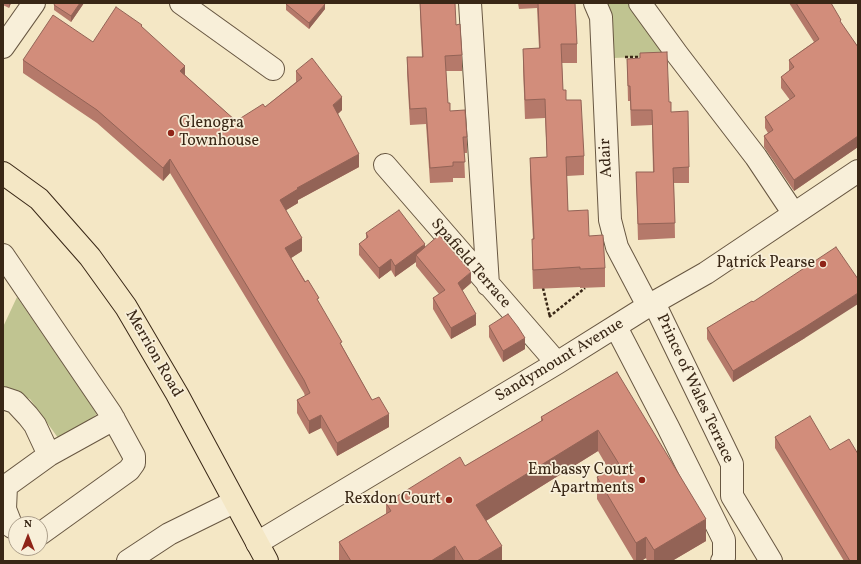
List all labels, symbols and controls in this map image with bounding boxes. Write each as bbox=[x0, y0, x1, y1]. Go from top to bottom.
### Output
place label: Glenogra Townhouse bbox=[179, 114, 259, 152]
marker: Glenogra Townhouse bbox=[166, 128, 176, 138]
street label: Adair bbox=[596, 138, 618, 178]
street label: Spafield Terrace bbox=[426, 215, 514, 313]
place label: Patrick Pearse bbox=[717, 254, 815, 274]
marker: Patrick Pearse bbox=[818, 259, 828, 269]
street label: Merrion Road bbox=[120, 307, 186, 401]
street label: Prince of Wales Terrace bbox=[651, 311, 737, 467]
street label: Sandymount Avenue bbox=[492, 315, 628, 407]
place label: Embassy Court Apartments bbox=[528, 461, 634, 499]
marker: Embassy Court Apartments bbox=[637, 475, 647, 485]
place label: Rexdon Court bbox=[344, 490, 441, 510]
marker: Rexdon Court bbox=[444, 495, 454, 505]
north arrow bbox=[8, 516, 48, 556]
text: N bbox=[24, 517, 32, 532]

